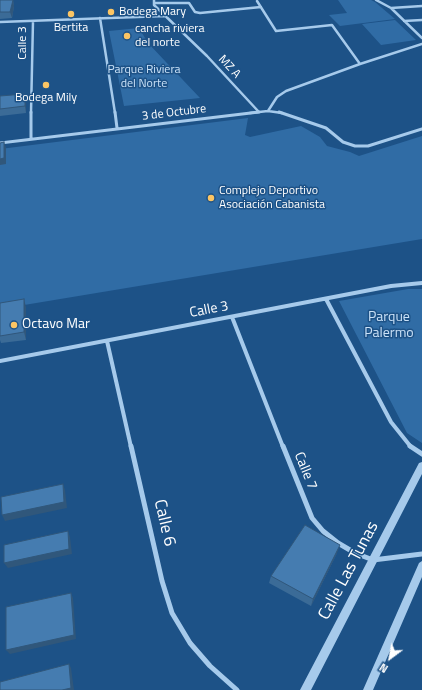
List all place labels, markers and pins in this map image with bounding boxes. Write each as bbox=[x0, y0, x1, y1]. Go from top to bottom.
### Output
place label: Bodega Mary bbox=[119, 5, 186, 19]
marker: Bodega Mary bbox=[106, 7, 116, 17]
marker: Bertita bbox=[66, 9, 76, 19]
place label: Bertita bbox=[54, 21, 88, 35]
place label: cancha riviera del norte bbox=[135, 22, 204, 50]
marker: cancha riviera del norte bbox=[122, 31, 132, 41]
marker: Bodega Mily bbox=[41, 80, 51, 90]
place label: Bodega Mily bbox=[15, 91, 77, 105]
place label: Complejo Deportivo Asociación Cabanista bbox=[219, 184, 325, 212]
marker: Complejo Deportivo Asociación Cabanista bbox=[206, 193, 216, 203]
place label: Octavo Mar bbox=[22, 317, 90, 333]
marker: Octavo Mar bbox=[9, 320, 19, 330]

